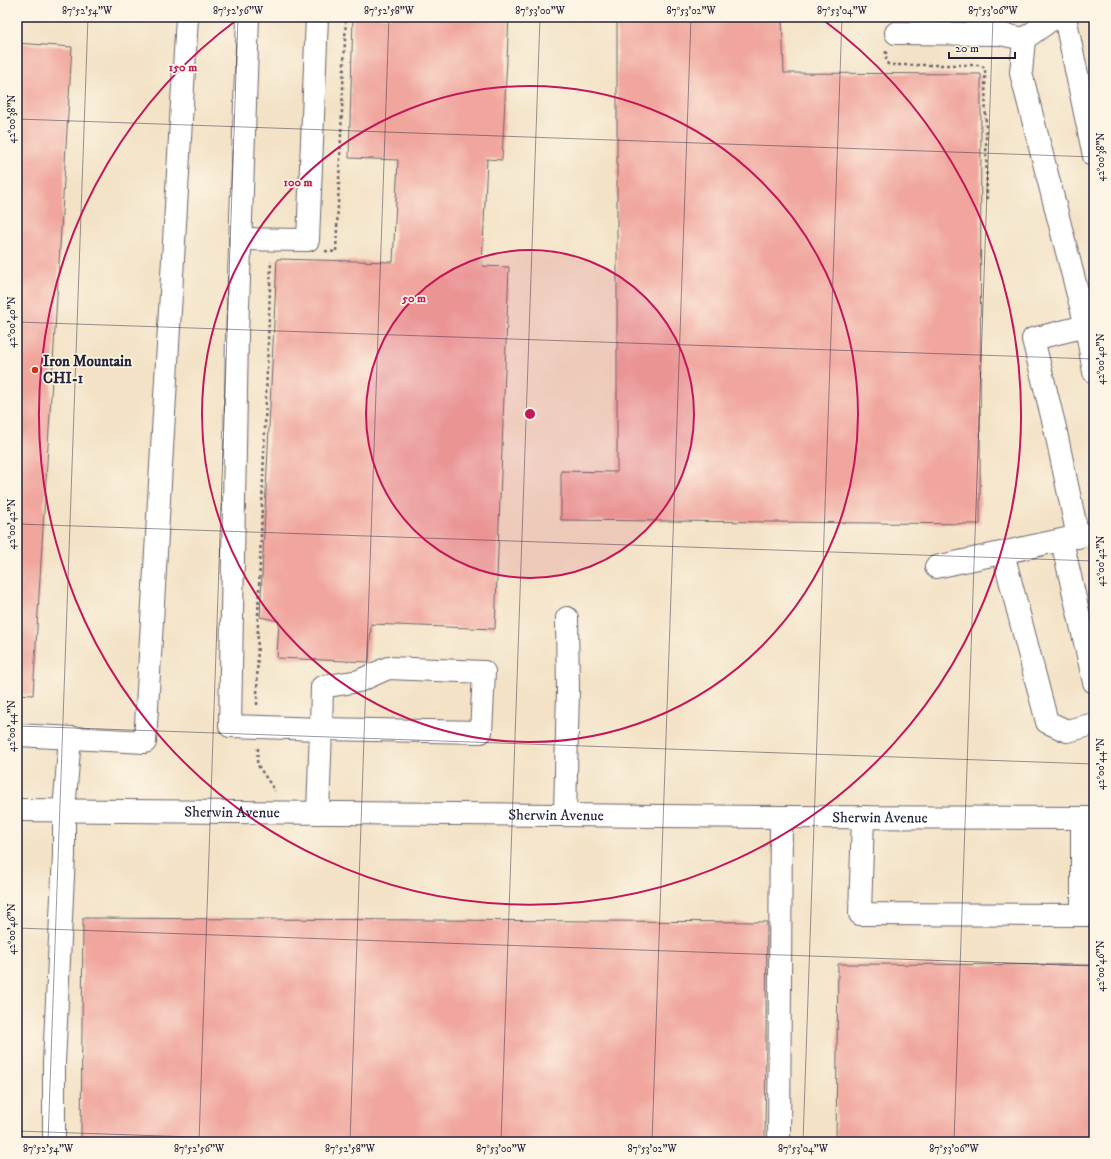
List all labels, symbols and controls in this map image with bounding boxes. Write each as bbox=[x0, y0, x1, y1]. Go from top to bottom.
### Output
text: 87°52'54"W bbox=[62, 5, 113, 17]
text: 87°52'56"W bbox=[213, 5, 264, 17]
text: 87°52'58"W bbox=[364, 5, 415, 17]
text: 87°53'00"W bbox=[515, 5, 566, 17]
text: 87°53'02"W bbox=[666, 5, 716, 17]
text: 87°53'04"W bbox=[817, 5, 868, 17]
text: 87°53'06"W bbox=[968, 5, 1019, 17]
scale bar bbox=[949, 34, 1015, 60]
text: 20 m bbox=[955, 41, 979, 56]
text: 150 m bbox=[169, 60, 197, 75]
text: 42°00'38"N bbox=[6, 94, 18, 144]
text: 42°00'38"N bbox=[1095, 132, 1107, 182]
text: 100 m bbox=[284, 175, 312, 190]
text: 50 m bbox=[401, 291, 426, 306]
text: 42°00'40"N bbox=[6, 296, 18, 348]
text: 42°00'40"N bbox=[1095, 333, 1107, 385]
place label: Iron Mountain CHI-1 bbox=[43, 352, 132, 388]
marker: Iron Mountain CHI-1 bbox=[30, 365, 40, 375]
centre of rings bbox=[523, 407, 537, 421]
text: 42°00'42"N bbox=[6, 498, 18, 550]
text: 42°00'42"N bbox=[1095, 535, 1107, 587]
text: 42°00'44"N bbox=[6, 700, 18, 752]
text: 42°00'44"N bbox=[1095, 738, 1107, 790]
street label: Sherwin Avenue bbox=[184, 802, 280, 822]
street label: Sherwin Avenue bbox=[508, 805, 604, 825]
street label: Sherwin Avenue bbox=[832, 808, 928, 827]
text: 42°00'46"N bbox=[6, 903, 18, 955]
text: 42°00'46"N bbox=[1095, 940, 1107, 992]
text: 87°52'54"W bbox=[23, 1143, 74, 1155]
text: 87°52'56"W bbox=[174, 1143, 225, 1155]
text: 87°52'58"W bbox=[325, 1143, 376, 1155]
text: 87°53'00"W bbox=[476, 1143, 527, 1155]
text: 87°53'02"W bbox=[627, 1143, 677, 1155]
text: 87°53'04"W bbox=[778, 1143, 829, 1155]
text: 87°53'06"W bbox=[929, 1143, 980, 1155]

